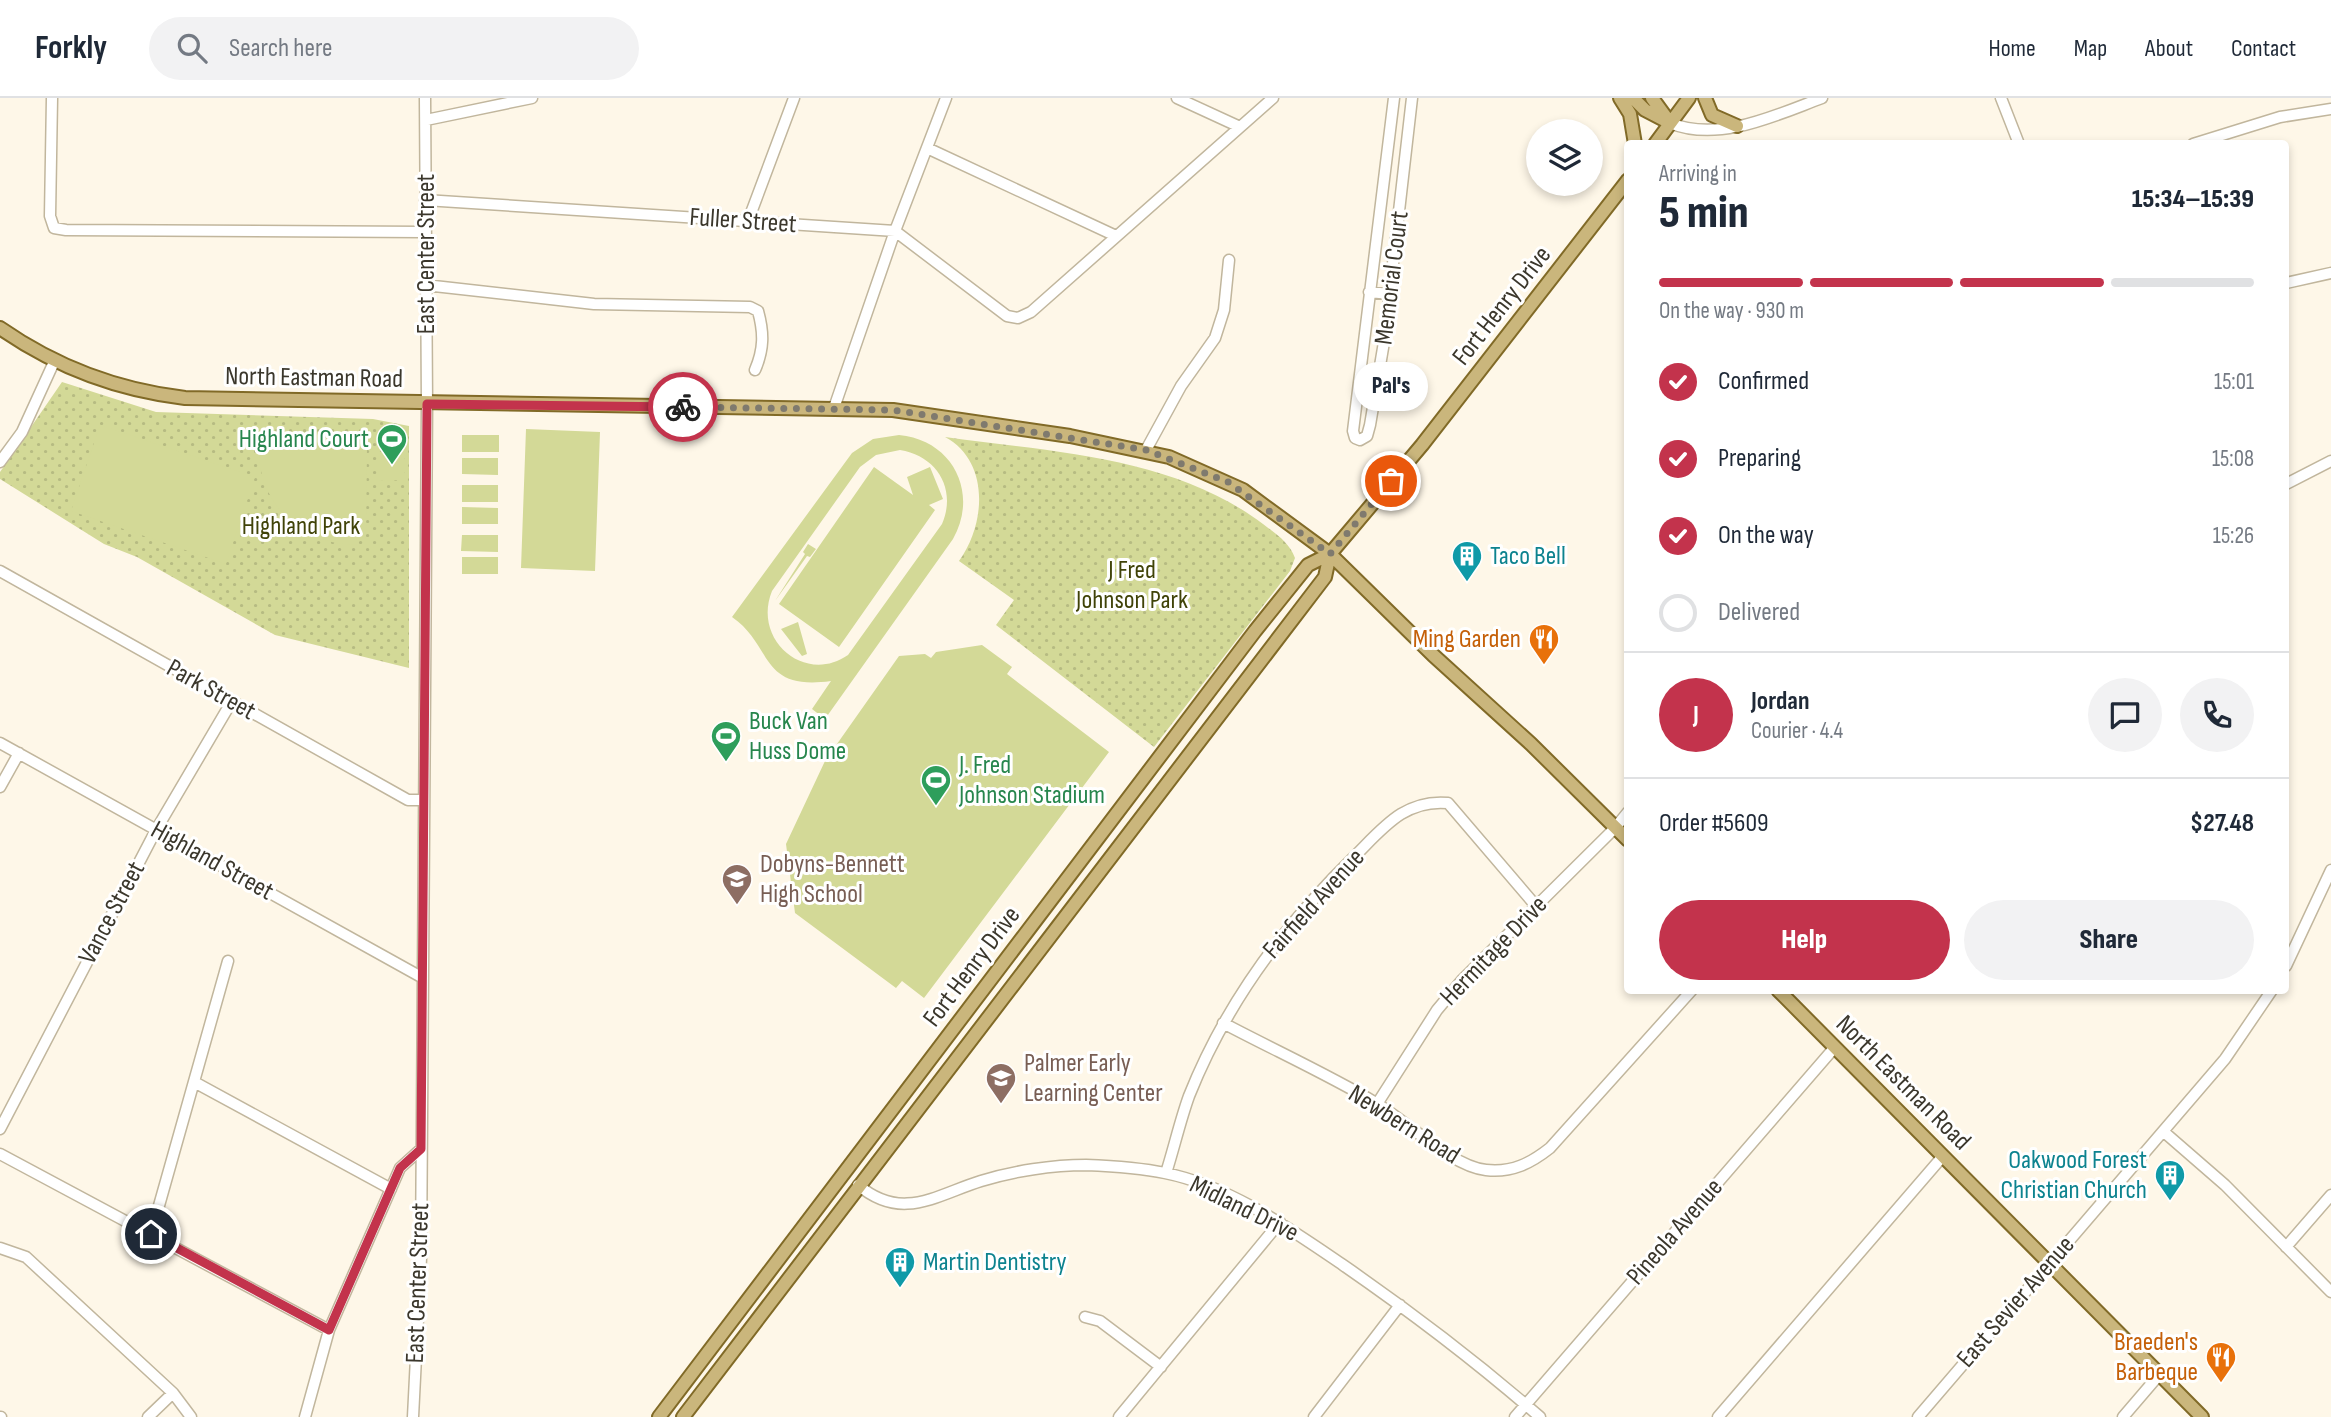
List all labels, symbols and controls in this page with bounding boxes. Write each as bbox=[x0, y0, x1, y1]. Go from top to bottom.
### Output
search box bbox=[149, 17, 639, 80]
text: Forkly bbox=[35, 28, 107, 68]
icon: search bbox=[173, 29, 211, 67]
text: Search here bbox=[229, 33, 332, 64]
text: Home bbox=[1988, 34, 2036, 63]
text: Map bbox=[2074, 34, 2107, 63]
text: About bbox=[2145, 34, 2193, 63]
text: Contact bbox=[2231, 34, 2296, 63]
map controls bbox=[1526, 119, 1603, 196]
button: layers bbox=[1526, 119, 1603, 196]
text: Arriving in bbox=[1659, 160, 1737, 188]
street label: East Center Street bbox=[411, 174, 442, 334]
text: 15:34–15:39 bbox=[2132, 184, 2254, 215]
text: 5 min bbox=[1659, 186, 1749, 241]
street label: Fuller Street bbox=[688, 202, 798, 240]
street label: Memorial Court bbox=[1368, 209, 1416, 347]
street label: Fort Henry Drive bbox=[1446, 240, 1558, 372]
text: On the way · 930 m bbox=[1659, 297, 1804, 325]
street label: North Eastman Road bbox=[225, 361, 403, 395]
callout: Pal's bbox=[1354, 362, 1428, 411]
icon: check bbox=[1659, 363, 1697, 401]
text: Confirmed bbox=[1718, 366, 1809, 397]
text: 15:01 bbox=[2214, 368, 2254, 396]
courier bbox=[648, 372, 718, 442]
text: Pal's bbox=[1372, 372, 1410, 400]
icon: bike bbox=[664, 388, 702, 426]
sports icon: Highland Court bbox=[375, 422, 409, 466]
place label: Highland Court bbox=[239, 424, 369, 455]
icon: check bbox=[1659, 440, 1697, 478]
text: Preparing bbox=[1718, 443, 1801, 474]
text: 15:08 bbox=[2212, 445, 2254, 473]
pin bbox=[1361, 451, 1421, 511]
icon: bag bbox=[1372, 462, 1410, 500]
park label: Highland Park bbox=[242, 511, 360, 542]
icon: check bbox=[1659, 517, 1697, 555]
text: On the way bbox=[1718, 520, 1814, 551]
text: 15:26 bbox=[2213, 522, 2254, 550]
building icon: Taco Bell bbox=[1450, 539, 1484, 583]
place label: Taco Bell bbox=[1490, 541, 1566, 572]
park label: J Fred Johnson Park bbox=[1075, 555, 1188, 616]
text: Delivered bbox=[1718, 597, 1800, 628]
restaurant icon: Ming Garden bbox=[1527, 622, 1561, 666]
place label: Ming Garden bbox=[1413, 624, 1521, 655]
street label: Park Street bbox=[161, 653, 261, 727]
button: chat bbox=[2088, 678, 2162, 752]
button: phone bbox=[2180, 678, 2254, 752]
text: Jordan bbox=[1751, 686, 1809, 717]
text: J bbox=[1693, 700, 1699, 731]
place label: Buck Van Huss Dome bbox=[749, 706, 846, 767]
text: Courier · 4.4 bbox=[1751, 717, 1843, 745]
sports icon: Buck Van Huss Dome bbox=[709, 719, 743, 763]
place label: J. Fred Johnson Stadium bbox=[958, 750, 1105, 811]
sports icon: J. Fred Johnson Stadium bbox=[919, 763, 953, 807]
text: Order #5609 bbox=[1659, 808, 1769, 839]
text: $27.48 bbox=[2190, 808, 2254, 839]
street label: Highland Street bbox=[145, 815, 279, 907]
street label: Fairfield Avenue bbox=[1257, 843, 1371, 965]
place label: Dobyns-Bennett High School bbox=[760, 849, 905, 910]
street label: Vance Street bbox=[72, 856, 152, 970]
school or university icon: Dobyns-Bennett High School bbox=[720, 862, 754, 906]
street label: Hermitage Drive bbox=[1434, 890, 1554, 1012]
button: Help bbox=[1659, 900, 1950, 980]
button: Share bbox=[1964, 900, 2254, 980]
street label: Fort Henry Drive bbox=[917, 901, 1027, 1033]
street label: North Eastman Road bbox=[1829, 1009, 1977, 1157]
place label: Palmer Early Learning Center bbox=[1024, 1048, 1163, 1109]
school or university icon: Palmer Early Learning Center bbox=[984, 1061, 1018, 1105]
street label: Newbern Road bbox=[1343, 1079, 1465, 1171]
place label: Oakwood Forest Christian Church bbox=[2000, 1145, 2147, 1206]
building icon: Oakwood Forest Christian Church bbox=[2153, 1158, 2187, 1202]
street label: Midland Drive bbox=[1184, 1169, 1304, 1249]
street label: Pineola Avenue bbox=[1620, 1172, 1730, 1292]
street label: East Center Street bbox=[400, 1202, 436, 1364]
pin bbox=[121, 1204, 181, 1264]
icon: home bbox=[132, 1215, 170, 1253]
street label: East Sevier Avenue bbox=[1951, 1230, 2081, 1374]
building icon: Martin Dentistry bbox=[883, 1245, 917, 1289]
place label: Martin Dentistry bbox=[923, 1247, 1067, 1278]
place label: Braeden's Barbeque bbox=[2114, 1327, 2198, 1388]
restaurant icon: Braeden's Barbeque bbox=[2204, 1340, 2238, 1384]

